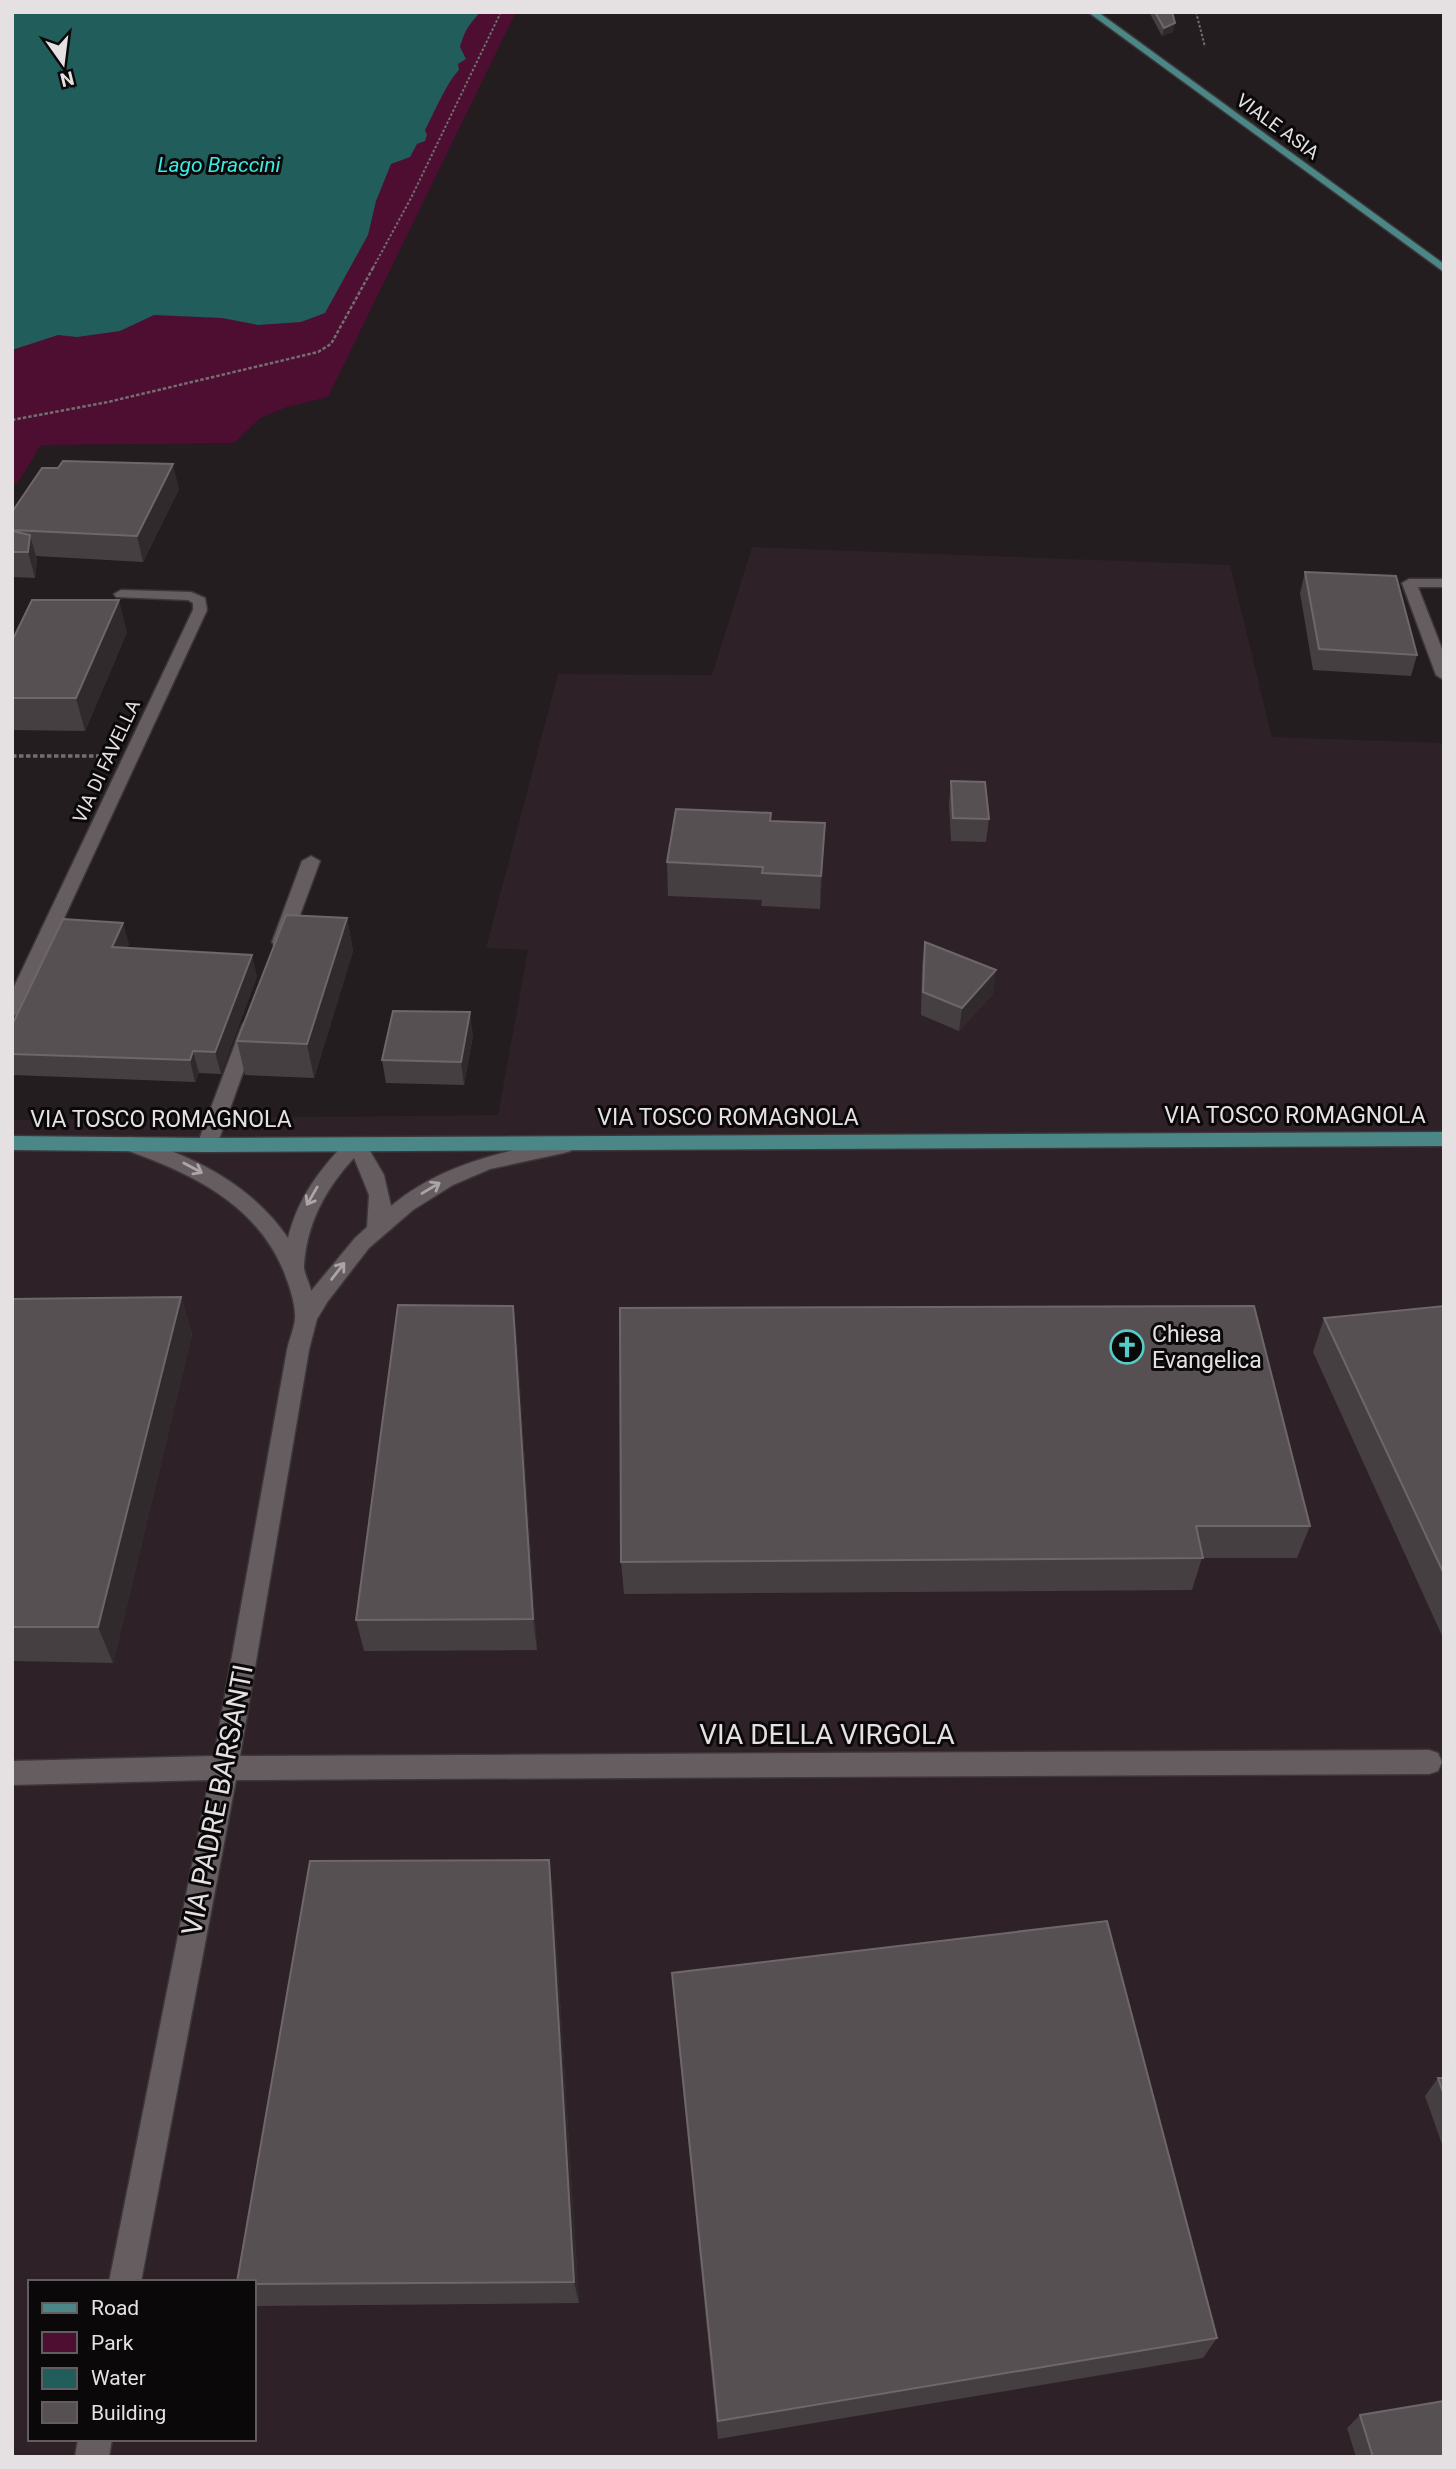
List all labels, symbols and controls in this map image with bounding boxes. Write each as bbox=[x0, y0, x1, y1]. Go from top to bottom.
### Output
north arrow bbox=[28, 28, 98, 98]
text: N bbox=[58, 66, 76, 92]
street label: VIALE ASIA bbox=[1232, 89, 1324, 165]
water label: Lago Braccini bbox=[157, 153, 281, 177]
street label: VIA DI FAVELLA bbox=[68, 695, 145, 826]
street label: VIA TOSCO ROMAGNOLA bbox=[1164, 1102, 1426, 1129]
street label: VIA TOSCO ROMAGNOLA bbox=[597, 1104, 859, 1131]
street label: VIA TOSCO ROMAGNOLA bbox=[30, 1106, 292, 1133]
one-way arrow bbox=[182, 1162, 203, 1176]
one-way arrow bbox=[421, 1181, 441, 1195]
one-way arrow bbox=[305, 1185, 319, 1205]
one-way arrow bbox=[331, 1262, 346, 1281]
place label: Chiesa Evangelica bbox=[1152, 1321, 1262, 1374]
church icon: Chiesa Evangelica bbox=[1108, 1328, 1146, 1366]
street label: VIA PADRE BARSANTI bbox=[175, 1662, 260, 1938]
street label: VIA DELLA VIRGOLA bbox=[699, 1718, 955, 1751]
legend bbox=[28, 2280, 256, 2441]
text: Road bbox=[91, 2296, 139, 2320]
text: Park bbox=[91, 2331, 134, 2355]
text: Water bbox=[91, 2366, 146, 2390]
text: Building bbox=[91, 2401, 166, 2425]

